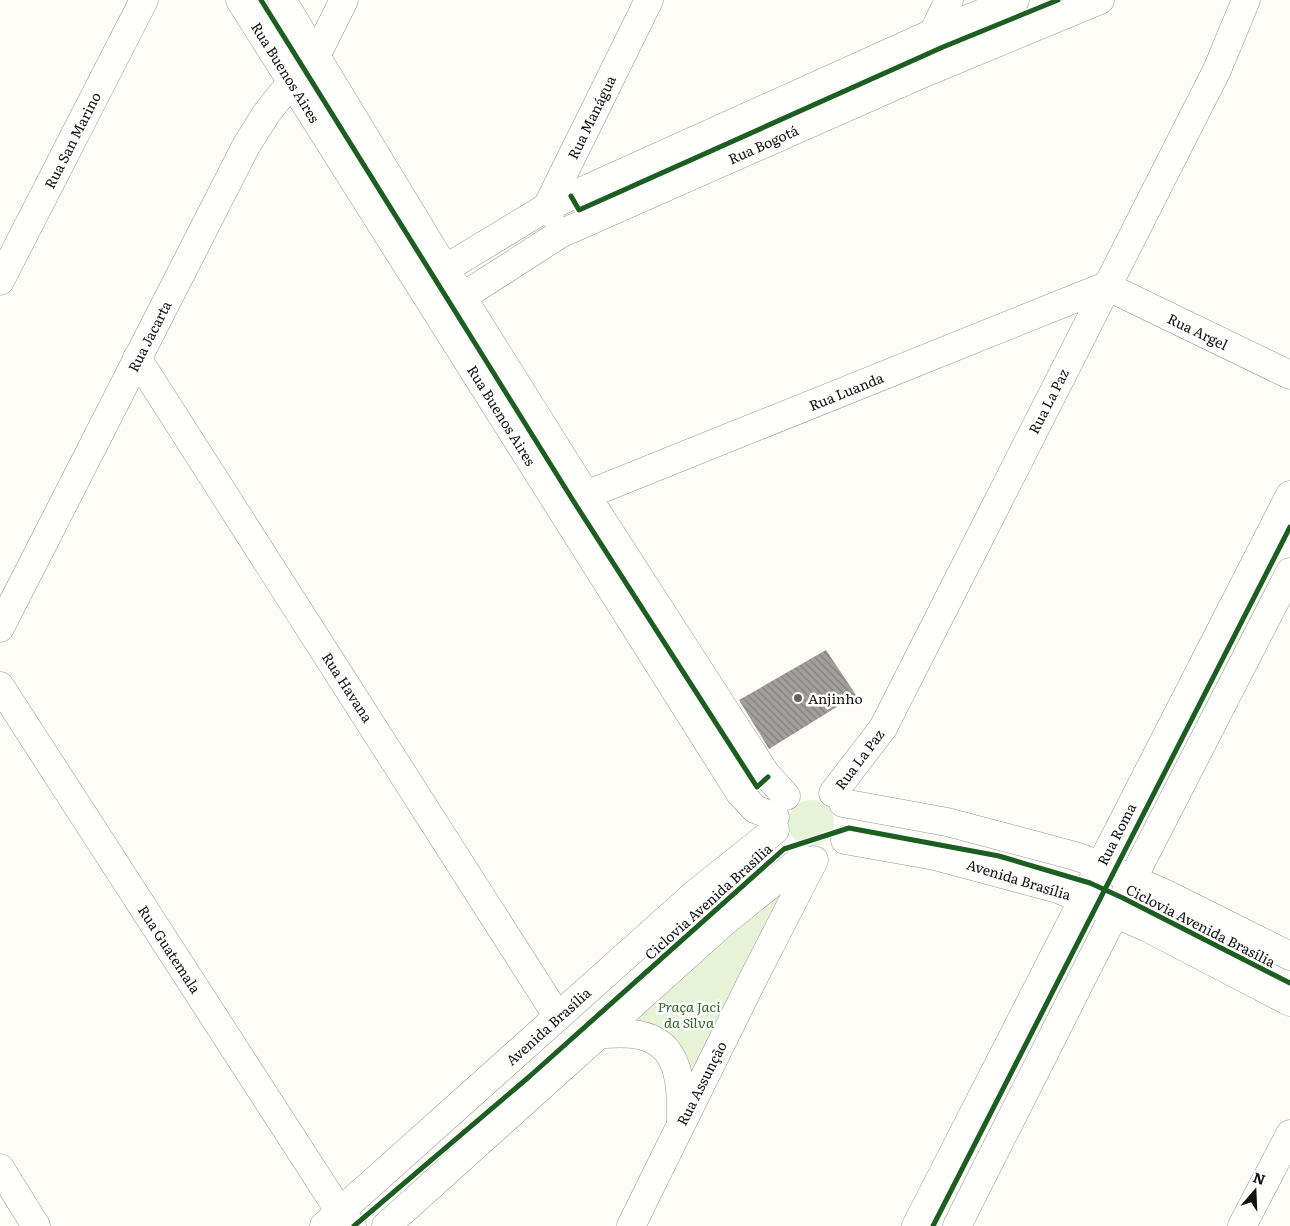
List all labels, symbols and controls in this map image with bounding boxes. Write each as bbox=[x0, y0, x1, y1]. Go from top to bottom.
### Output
street label: Rua Buenos Aires bbox=[247, 18, 325, 126]
street label: Rua Manágua bbox=[562, 71, 620, 162]
street label: Rua San Marino bbox=[39, 88, 105, 192]
street label: Rua Bogotá bbox=[725, 119, 802, 168]
street label: Rua Jacarta bbox=[122, 297, 176, 375]
street label: Rua Argel bbox=[1165, 308, 1232, 354]
street label: Rua Buenos Aires bbox=[463, 361, 541, 469]
street label: Rua La Paz bbox=[1023, 365, 1073, 437]
street label: Rua Luanda bbox=[806, 367, 887, 415]
street label: Rua Havana bbox=[318, 648, 378, 726]
place label: Anjinho bbox=[808, 688, 863, 708]
marker: Anjinho bbox=[792, 692, 804, 704]
street label: Rua La Paz bbox=[830, 725, 888, 793]
street label: Rua Roma bbox=[1092, 799, 1140, 869]
street label: Ciclovia Avenida Brasília bbox=[640, 838, 776, 964]
street label: Avenida Brasília bbox=[964, 854, 1074, 904]
street label: Ciclovia Avenida Brasília bbox=[1123, 879, 1280, 972]
street label: Rua Guatemala bbox=[134, 901, 206, 997]
street label: Avenida Brasília bbox=[501, 982, 595, 1070]
park label: Praça Jaci da Silva bbox=[658, 996, 721, 1032]
street label: Rua Assunção bbox=[671, 1037, 731, 1129]
north arrow bbox=[1230, 1166, 1280, 1216]
text: N bbox=[1251, 1166, 1269, 1189]

